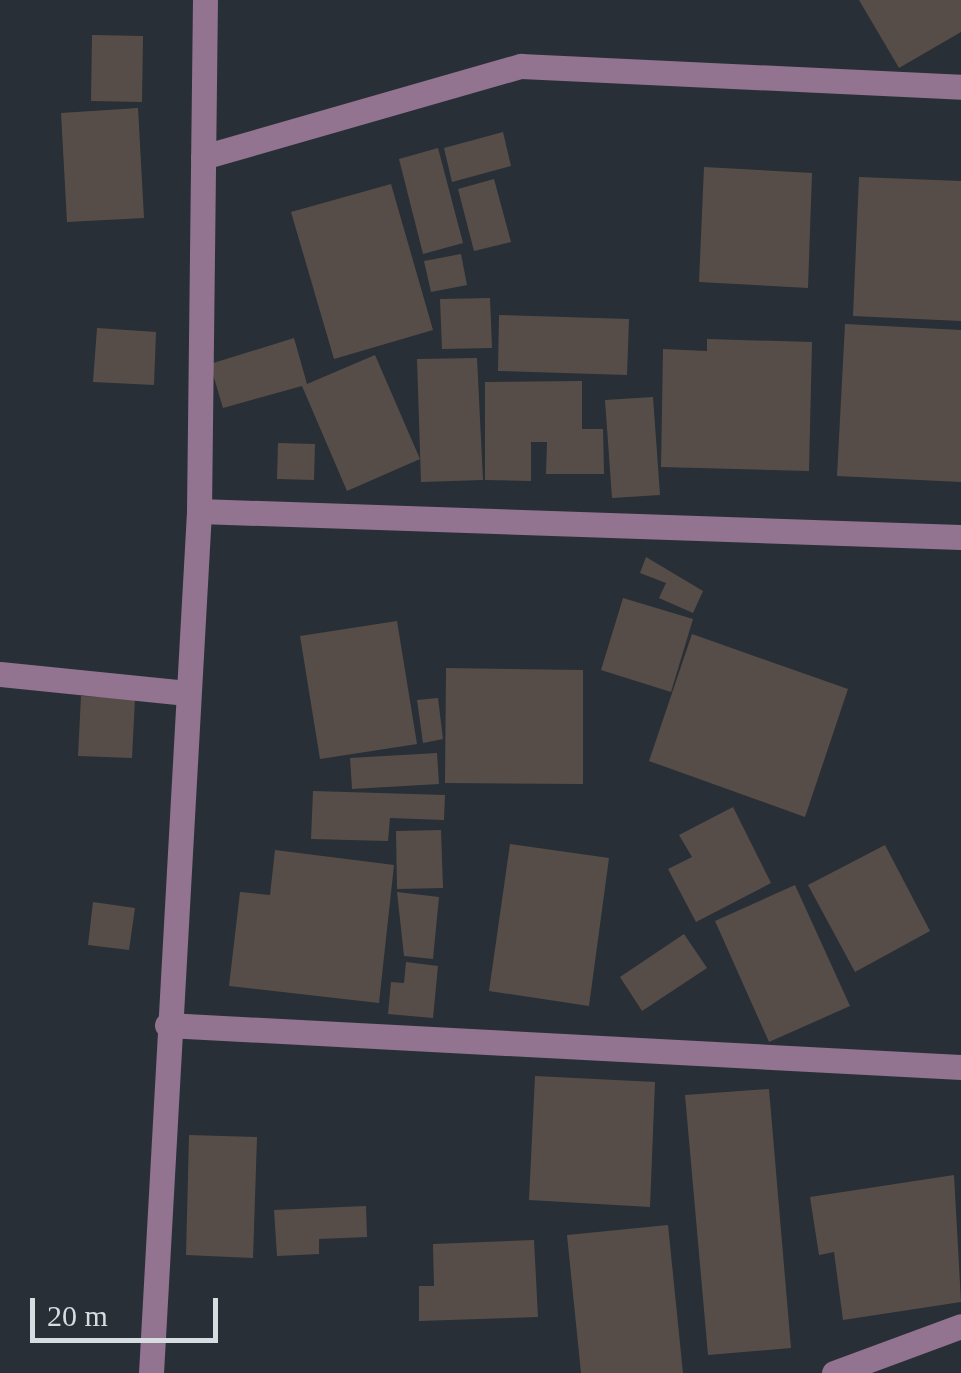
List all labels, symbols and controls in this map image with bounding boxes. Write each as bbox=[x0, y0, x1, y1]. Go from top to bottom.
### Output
scale bar bbox=[35, 1278, 222, 1340]
text: 20 m bbox=[47, 1299, 108, 1332]

